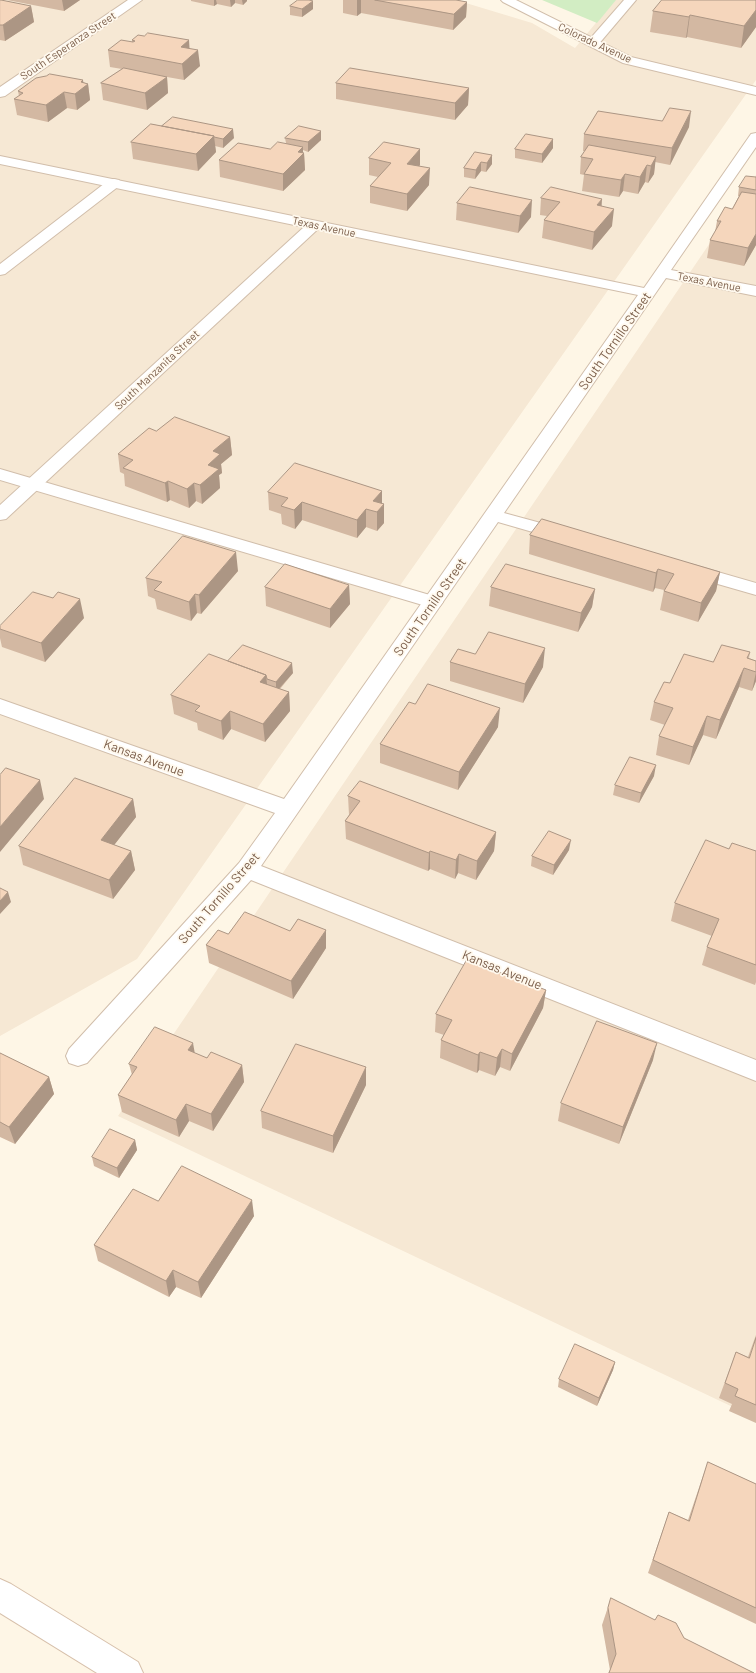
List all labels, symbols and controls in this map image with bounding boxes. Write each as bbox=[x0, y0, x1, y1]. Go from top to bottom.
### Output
street label: South Esperanza Street bbox=[18, 9, 118, 83]
street label: Colorado Avenue bbox=[556, 20, 634, 66]
street label: Texas Avenue bbox=[291, 214, 357, 240]
street label: Texas Avenue bbox=[676, 269, 742, 295]
street label: South Tornillo Street bbox=[575, 289, 655, 393]
street label: South Manzanita Street bbox=[112, 327, 202, 413]
street label: South Tornillo Street bbox=[390, 555, 470, 659]
street label: Kansas Avenue bbox=[102, 736, 186, 780]
street label: South Tornillo Street bbox=[175, 849, 263, 947]
street label: Kansas Avenue bbox=[460, 947, 544, 993]

